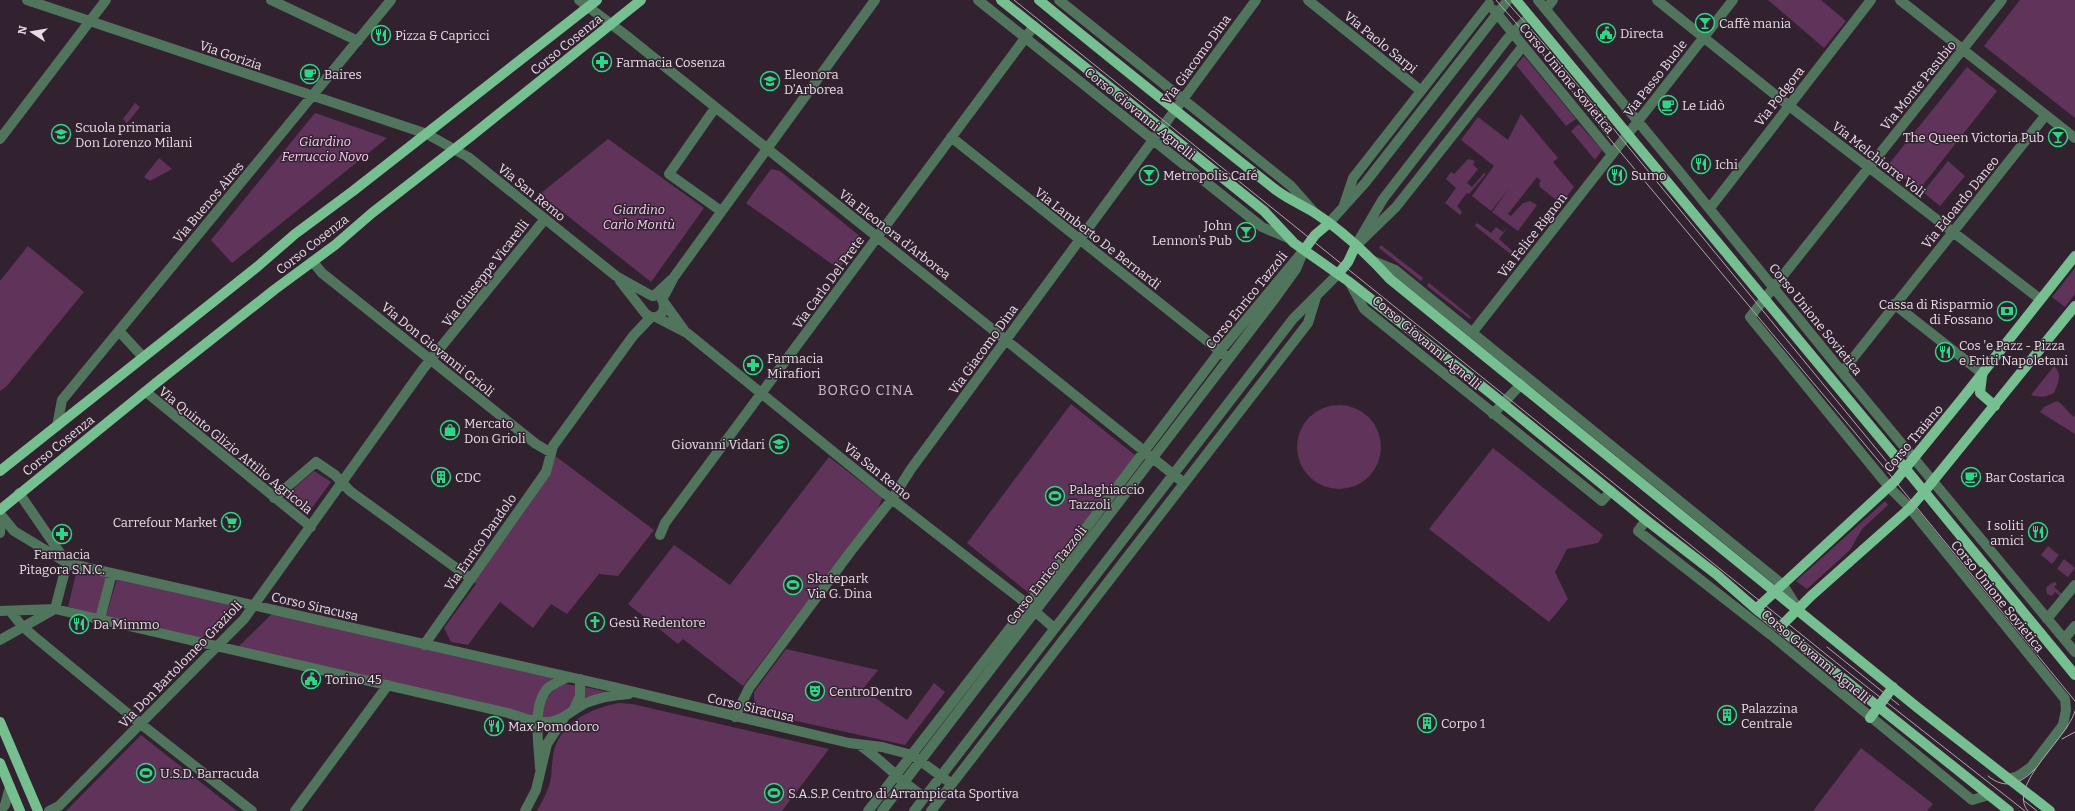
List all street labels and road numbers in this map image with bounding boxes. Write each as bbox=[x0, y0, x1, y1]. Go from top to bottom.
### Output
street label: Via Paolo Sarpi bbox=[1341, 8, 1420, 76]
street label: Corso Cosenza bbox=[527, 11, 605, 78]
street label: Via Giacomo Dina bbox=[1159, 12, 1234, 107]
street label: Corso Unione Sovietica bbox=[1516, 20, 1617, 137]
street label: Via Passo Buole bbox=[1621, 37, 1690, 120]
street label: Via Gorizia bbox=[197, 38, 264, 73]
street label: Via Monte Pasubio bbox=[1878, 38, 1959, 133]
street label: Via Podgora bbox=[1751, 63, 1807, 129]
street label: Corso Giovanni Agnelli bbox=[1082, 64, 1198, 163]
street label: Via Melchiorre Voli bbox=[1829, 118, 1928, 200]
street label: Via Edoardo Daneo bbox=[1919, 153, 2002, 251]
street label: Via Buenos Aires bbox=[170, 159, 247, 246]
street label: Via San Remo bbox=[495, 161, 568, 224]
street label: Via Lamberto De Bernardi bbox=[1032, 185, 1164, 292]
street label: Via Eleonora d'Arborea bbox=[836, 186, 953, 283]
street label: Via Felice Rignon bbox=[1495, 190, 1570, 280]
street label: Corso Cosenza bbox=[273, 211, 352, 277]
street label: Via Giuseppe Vicarelli bbox=[439, 217, 532, 330]
street label: Via Carlo Del Prete bbox=[790, 233, 867, 332]
street label: Corso Enrico Tazzoli bbox=[1202, 248, 1290, 352]
street label: Corso Unione Sovietica bbox=[1766, 260, 1865, 378]
street label: Corso Giovanni Agnelli bbox=[1369, 292, 1484, 392]
street label: Via Don Giovanni Grioli bbox=[378, 299, 497, 400]
street label: Via Giacomo Dina bbox=[946, 302, 1021, 397]
street label: Via Quinto Glizio Attilio Agricola bbox=[156, 384, 316, 517]
street label: Corso Traiano bbox=[1881, 401, 1946, 475]
street label: Corso Cosenza bbox=[19, 412, 97, 479]
street label: Via San Remo bbox=[841, 440, 914, 503]
street label: Via Enrico Dandolo bbox=[441, 491, 519, 594]
street label: Corso Enrico Tazzoli bbox=[1003, 523, 1090, 628]
street label: Corso Unione Sovietica bbox=[1948, 537, 2047, 655]
street label: Corso Siracusa bbox=[270, 589, 360, 624]
street label: Via Don Bartolomeo Grazioli bbox=[116, 598, 245, 731]
street label: Corso Giovanni Agnelli bbox=[1758, 606, 1873, 706]
street label: Corso Siracusa bbox=[706, 690, 796, 725]

